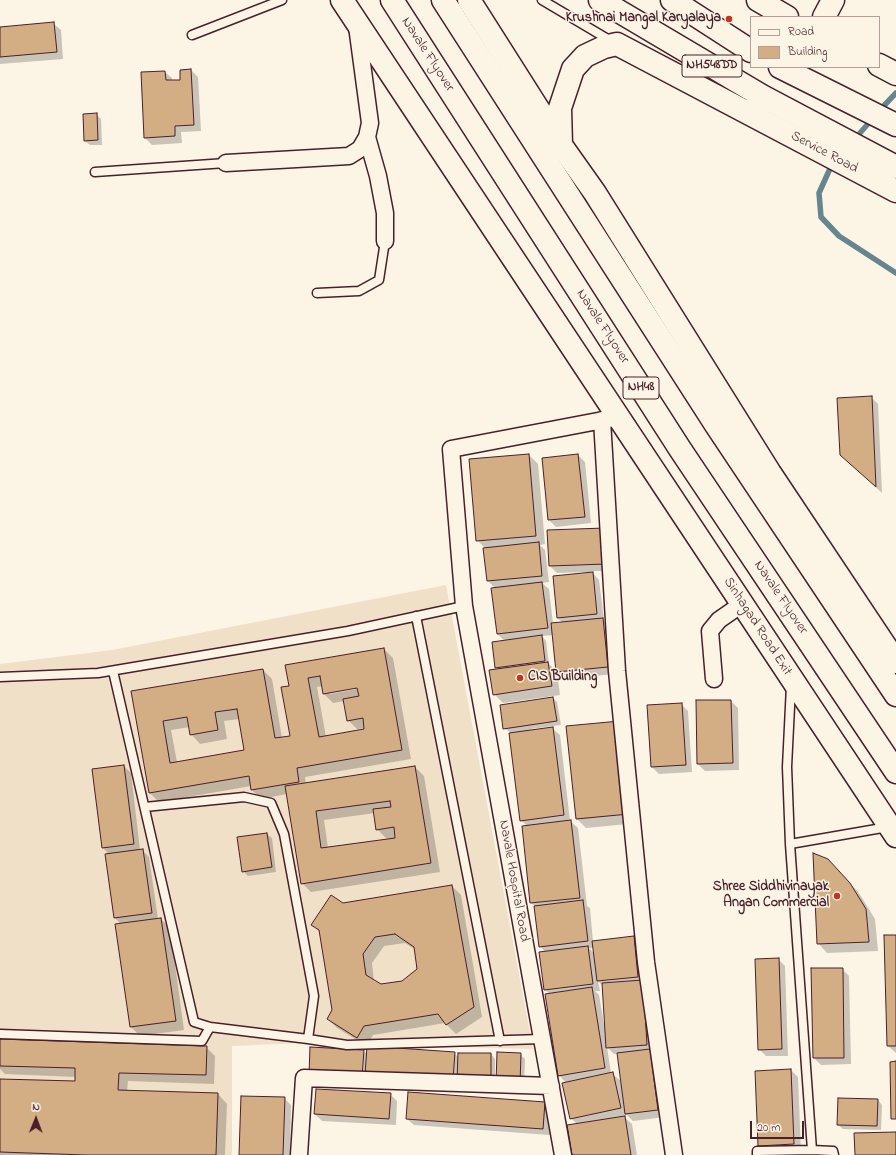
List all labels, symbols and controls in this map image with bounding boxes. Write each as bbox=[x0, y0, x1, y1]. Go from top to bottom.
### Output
place label: Krushnai Mangal Karyalaya bbox=[566, 11, 721, 27]
marker: Krushnai Mangal Karyalaya bbox=[724, 14, 734, 24]
street label: Navale Flyover bbox=[397, 15, 457, 95]
legend bbox=[750, 16, 880, 68]
text: Road bbox=[788, 23, 814, 41]
text: Building bbox=[788, 43, 827, 61]
road number: NH548DD bbox=[682, 55, 742, 77]
street label: Service Road bbox=[787, 128, 861, 178]
street label: Navale Flyover bbox=[572, 287, 632, 367]
road number: NH48 bbox=[623, 377, 659, 399]
street label: Navale Flyover bbox=[749, 558, 811, 638]
street label: Sinhagad Road Exit bbox=[719, 575, 795, 679]
place label: CIS Building bbox=[528, 670, 597, 686]
marker: CIS Building bbox=[515, 673, 525, 683]
street label: Navale Hospital Road bbox=[494, 819, 532, 943]
place label: Shree Siddhivinayak Angan Commercial bbox=[713, 880, 829, 912]
marker: Shree Siddhivinayak Angan Commercial bbox=[832, 891, 842, 901]
north arrow bbox=[16, 1099, 56, 1139]
text: N bbox=[32, 1099, 40, 1115]
scale bar bbox=[752, 1113, 806, 1139]
text: 20 m bbox=[757, 1119, 780, 1137]

